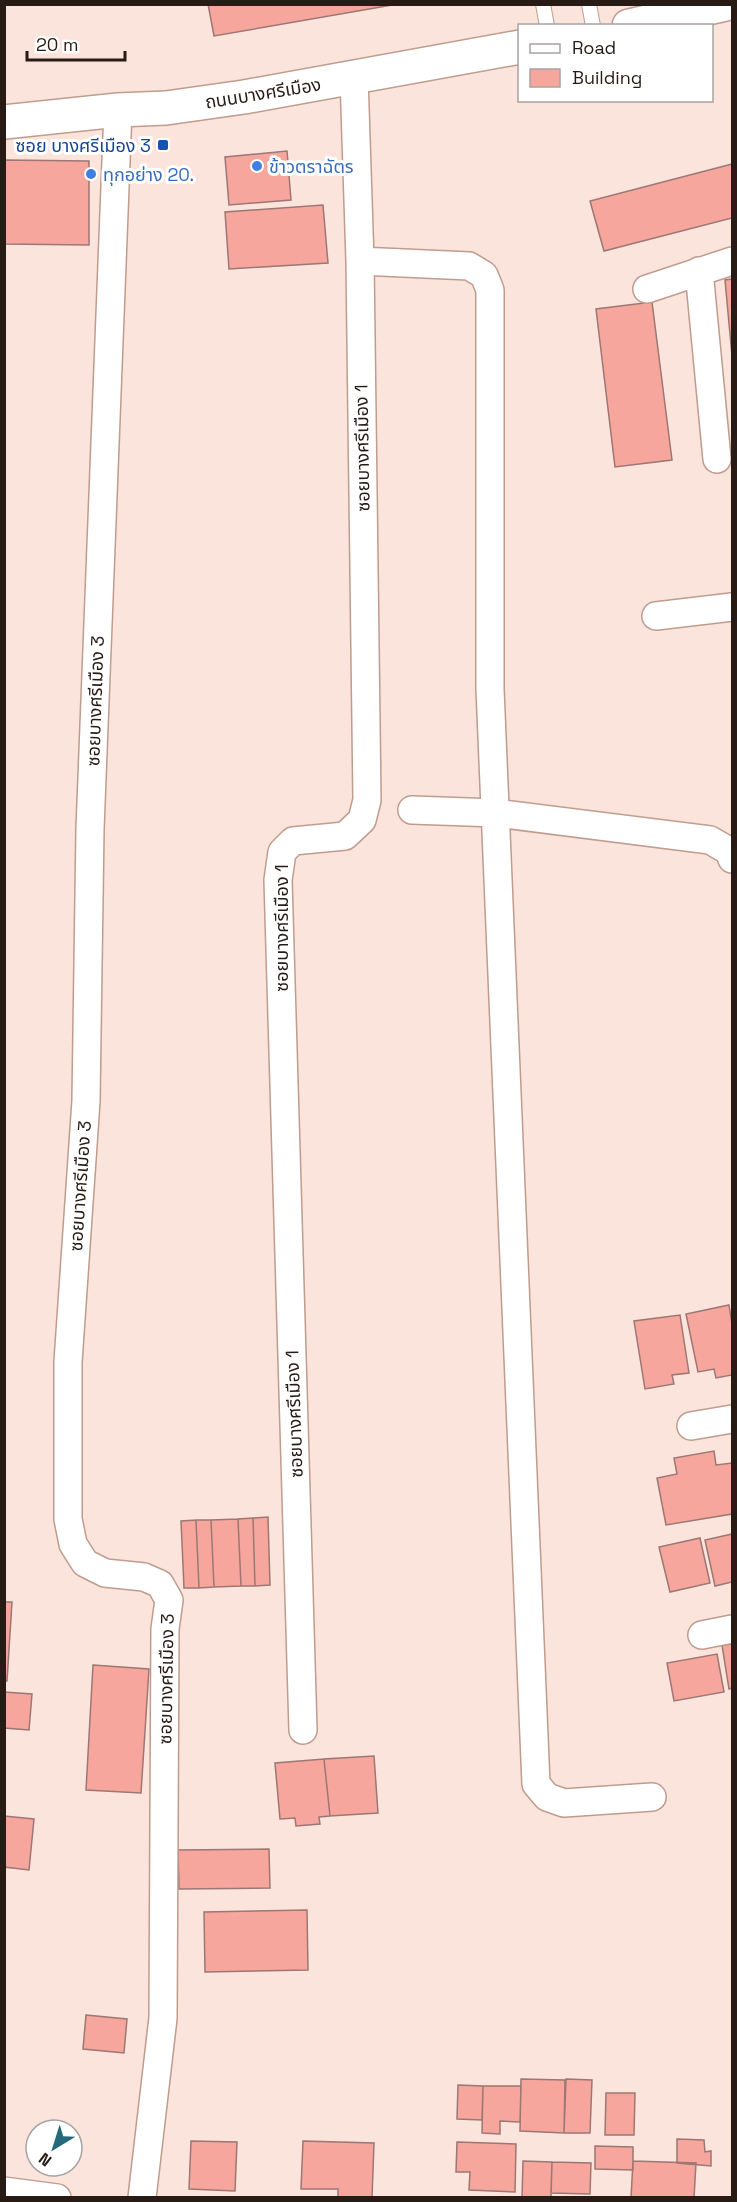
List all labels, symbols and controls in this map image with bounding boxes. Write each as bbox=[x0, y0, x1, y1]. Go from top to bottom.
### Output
scale bar bbox=[27, 24, 124, 62]
legend bbox=[518, 24, 713, 102]
text: 20 m bbox=[36, 33, 79, 56]
text: Road bbox=[572, 36, 616, 59]
text: Building bbox=[572, 66, 642, 89]
street label: ถนนบางศรีเมือง bbox=[203, 72, 323, 114]
place label: ซอย บางศรีเมือง 3 bbox=[16, 134, 151, 157]
marker: ซอย บางศรีเมือง 3 bbox=[156, 138, 170, 152]
place label: ข้าวตราฉัตร bbox=[269, 155, 354, 178]
marker: ข้าวตราฉัตร bbox=[250, 159, 264, 173]
place label: ทุกอย่าง 20. bbox=[103, 163, 194, 186]
marker: ทุกอย่าง 20. bbox=[84, 167, 98, 181]
street label: ซอยบางศรีเมือง 1 bbox=[349, 384, 375, 512]
street label: ซอยบางศรีเมือง 3 bbox=[81, 635, 109, 767]
street label: ซอยบางศรีเมือง 1 bbox=[270, 864, 293, 992]
street label: ซอยบางศรีเมือง 3 bbox=[64, 1120, 96, 1252]
street label: ซอยบางศรีเมือง 1 bbox=[280, 1350, 308, 1478]
street label: ซอยบางศรีเมือง 3 bbox=[153, 1613, 179, 1745]
north arrow bbox=[24, 2118, 84, 2178]
text: N bbox=[34, 2148, 56, 2171]

